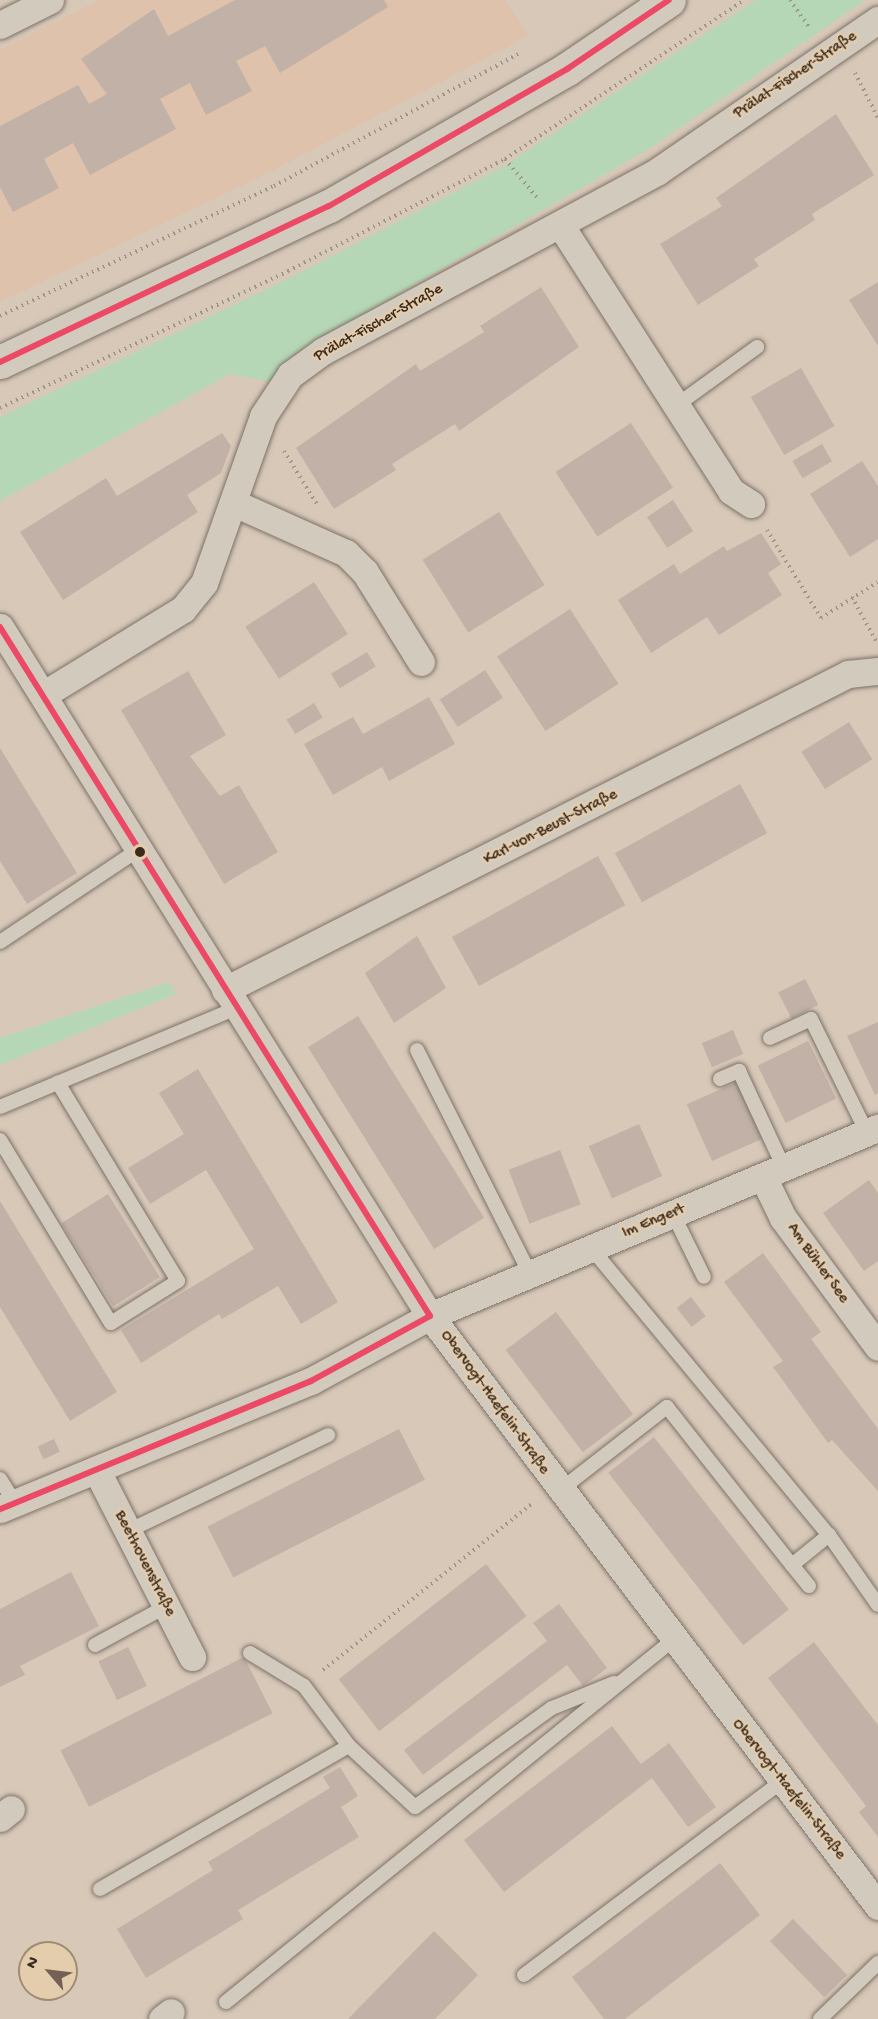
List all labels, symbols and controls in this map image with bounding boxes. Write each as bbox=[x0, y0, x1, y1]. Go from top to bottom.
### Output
street label: Prälat-Fischer-Straße bbox=[731, 28, 861, 124]
street label: Prälat-Fischer-Straße bbox=[311, 281, 447, 367]
street label: Karl-von-Beust-Straße bbox=[481, 786, 621, 870]
unlabelled marker bbox=[134, 846, 146, 858]
street label: Im Engert bbox=[620, 1200, 688, 1244]
street label: Am Bühler See bbox=[782, 1220, 852, 1308]
street label: Obervogt-Haefelin-Straße bbox=[435, 1327, 553, 1479]
street label: Beethovenstraße bbox=[109, 1508, 179, 1620]
street label: Obervogt-Haefelin-Straße bbox=[727, 1716, 849, 1864]
north arrow bbox=[18, 1941, 78, 2001]
text: N bbox=[23, 1954, 44, 1972]

